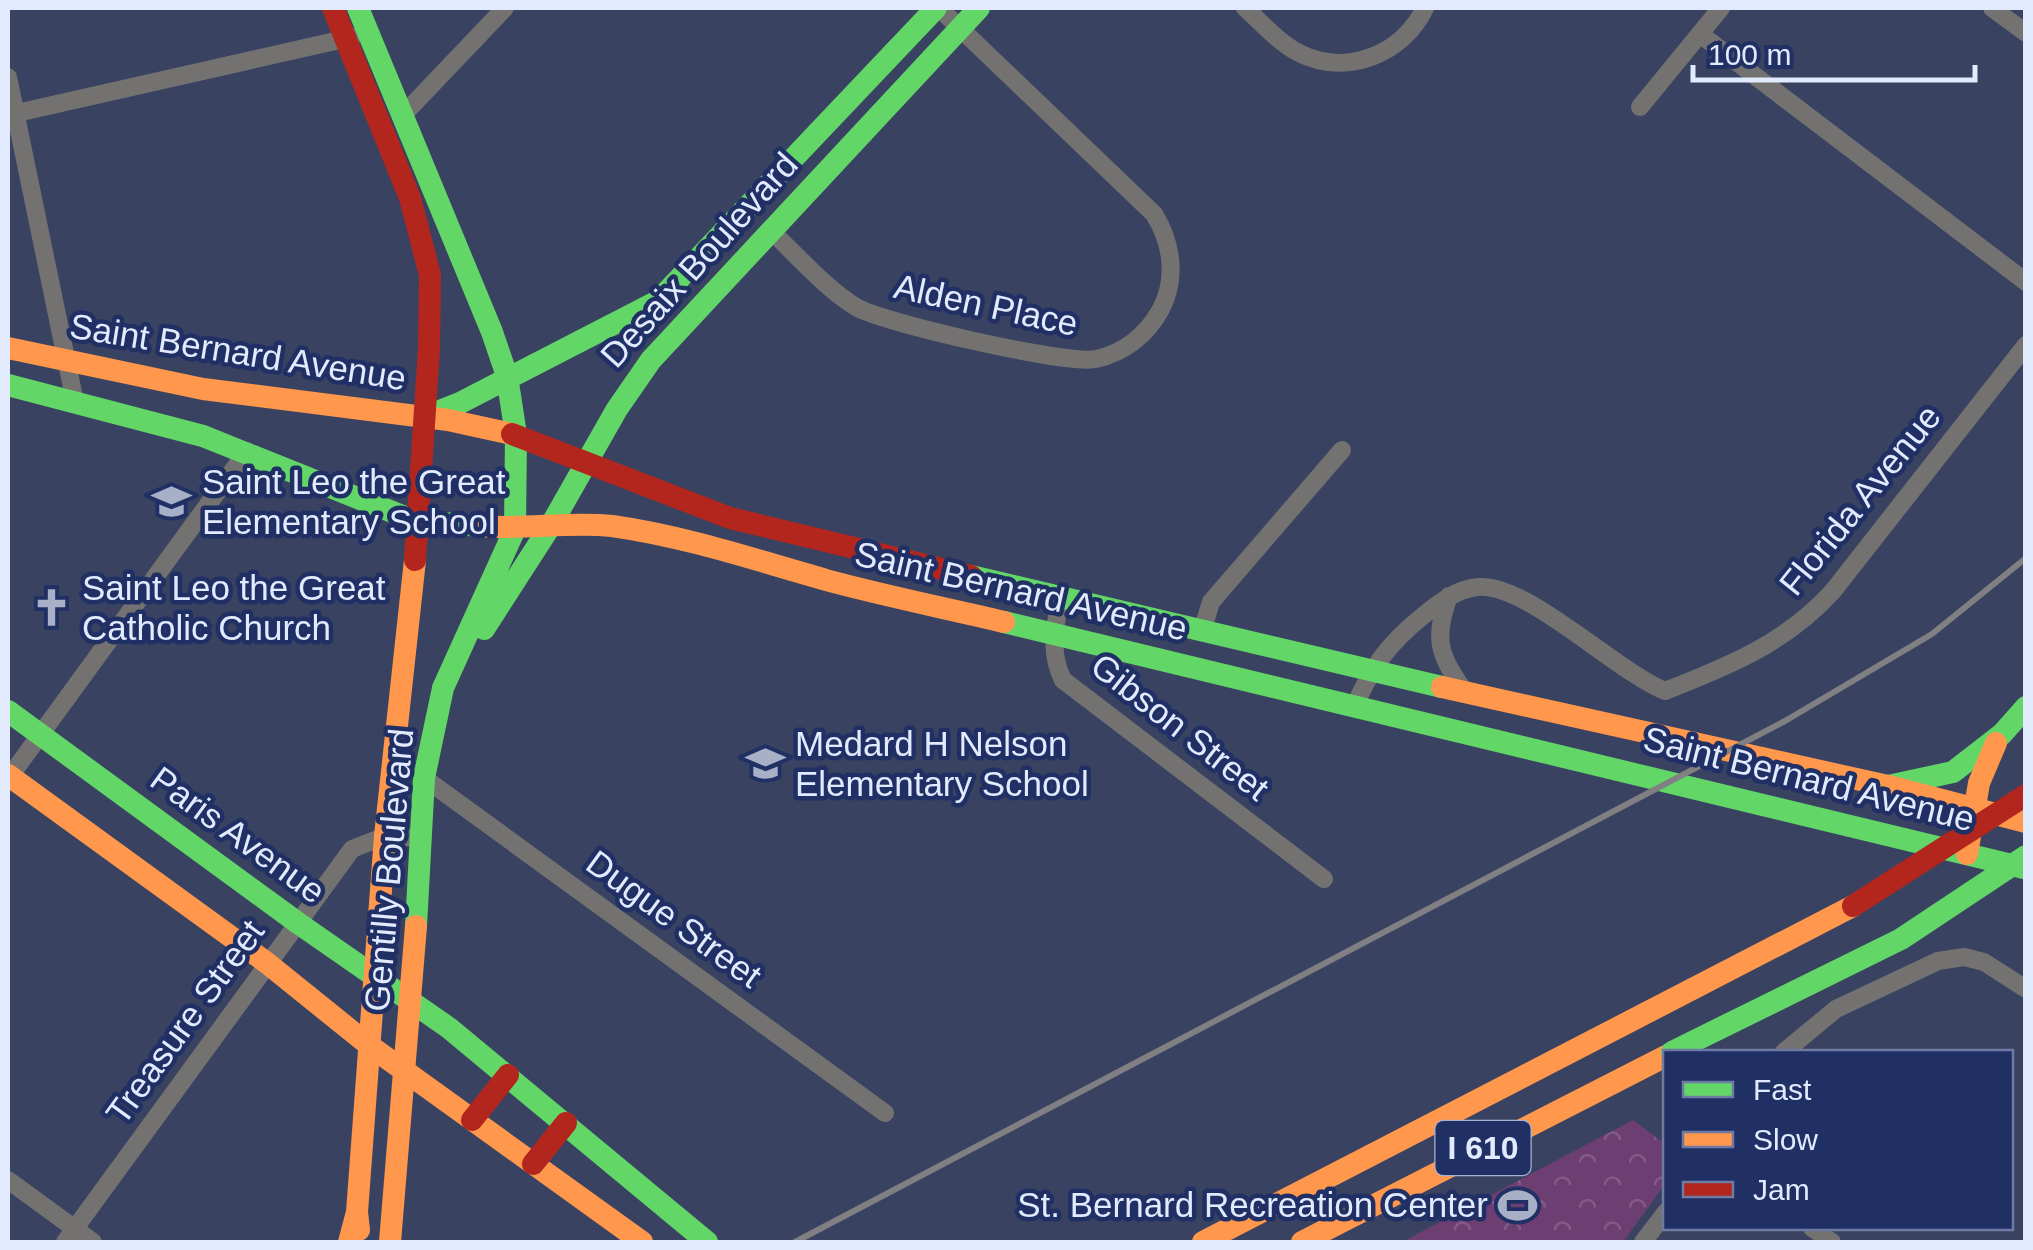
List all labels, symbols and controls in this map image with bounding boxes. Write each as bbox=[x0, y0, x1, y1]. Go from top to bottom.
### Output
scale bar bbox=[1693, 20, 1976, 82]
text: 100 m bbox=[1708, 38, 1791, 71]
street label: Desaix Boulevard bbox=[592, 145, 805, 375]
street label: Alden Place bbox=[891, 266, 1082, 343]
street label: Saint Bernard Avenue bbox=[67, 306, 409, 397]
street label: Florida Avenue bbox=[1771, 397, 1948, 602]
place label: Saint Leo the Great Elementary School bbox=[202, 462, 506, 541]
school or university icon: Saint Leo the Great Elementary School bbox=[151, 481, 193, 523]
street label: Saint Bernard Avenue bbox=[851, 533, 1191, 648]
place label: Saint Leo the Great Catholic Church bbox=[82, 568, 386, 647]
church icon: Saint Leo the Great Catholic Church bbox=[31, 587, 73, 629]
street label: Gibson Street bbox=[1084, 645, 1277, 808]
street label: Saint Bernard Avenue bbox=[1640, 718, 1979, 839]
place label: Medard H Nelson Elementary School bbox=[795, 724, 1089, 803]
street label: Gentilly Boulevard bbox=[357, 727, 420, 1013]
school or university icon: Medard H Nelson Elementary School bbox=[744, 743, 786, 785]
street label: Paris Avenue bbox=[144, 758, 333, 911]
street label: Dugue Street bbox=[579, 842, 769, 995]
street label: Treasure Street bbox=[98, 912, 272, 1131]
legend bbox=[1663, 1050, 2013, 1230]
text: Fast bbox=[1753, 1073, 1812, 1106]
road number: I 610 bbox=[1436, 1121, 1530, 1175]
text: Slow bbox=[1753, 1123, 1818, 1156]
text: Jam bbox=[1753, 1173, 1810, 1206]
sports icon: St. Bernard Recreation Center bbox=[1497, 1184, 1539, 1226]
place label: St. Bernard Recreation Center bbox=[1017, 1185, 1488, 1224]

